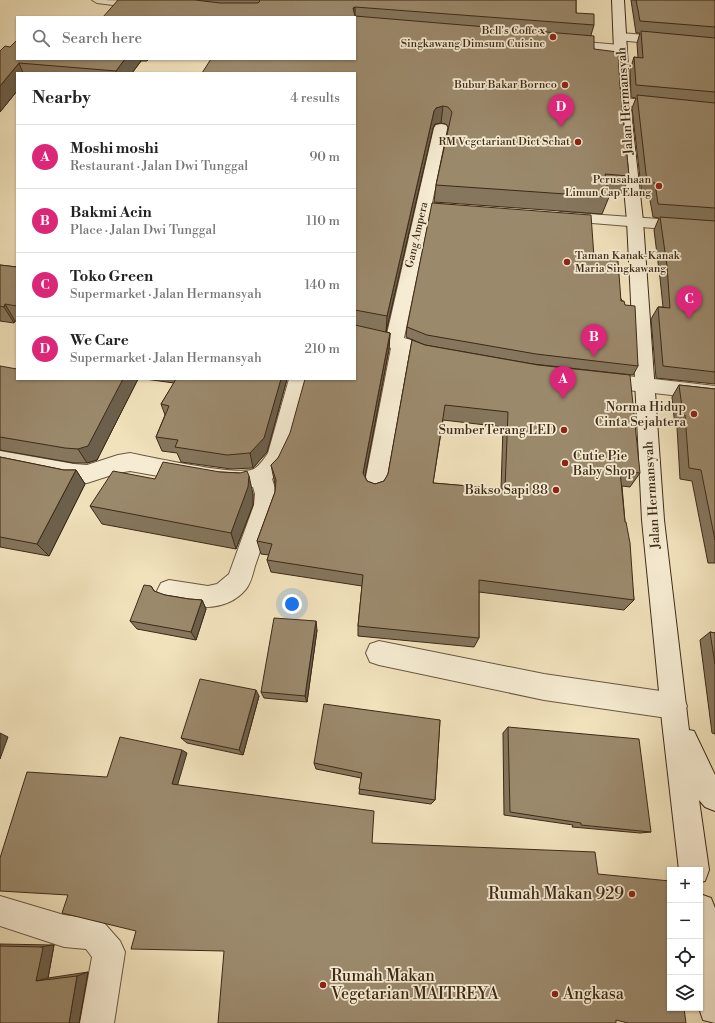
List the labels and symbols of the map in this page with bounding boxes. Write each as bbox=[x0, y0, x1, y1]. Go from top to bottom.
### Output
place label: Bell's Coffe x Singkawang Dimsum Cuisine bbox=[401, 24, 545, 51]
marker: Bell's Coffe x Singkawang Dimsum Cuisine bbox=[548, 32, 558, 42]
street label: Jalan Hermansyah bbox=[613, 46, 637, 156]
place label: Bubur Bakar Borneo bbox=[453, 78, 557, 92]
marker: Bubur Bakar Borneo bbox=[560, 80, 570, 90]
pin: D bbox=[548, 94, 574, 127]
place label: RM Vegetariant Diet Sehat bbox=[439, 135, 570, 149]
marker: RM Vegetariant Diet Sehat bbox=[573, 137, 583, 147]
place label: Perusahaan Limun Cap Elang bbox=[565, 173, 651, 200]
marker: Perusahaan Limun Cap Elang bbox=[654, 181, 664, 191]
street label: Gang Ampera bbox=[403, 200, 432, 269]
place label: Taman Kanak-Kanak Maria Singkawang bbox=[575, 249, 681, 276]
marker: Taman Kanak-Kanak Maria Singkawang bbox=[562, 257, 572, 267]
pin: C bbox=[676, 286, 702, 319]
pin: B bbox=[581, 324, 607, 357]
pin: A bbox=[550, 366, 576, 399]
place label: Norma Hidup Cinta Sejahtera bbox=[595, 399, 686, 430]
marker: Norma Hidup Cinta Sejahtera bbox=[689, 409, 699, 419]
place label: SumberTerang LED bbox=[439, 422, 556, 438]
marker: SumberTerang LED bbox=[559, 425, 569, 435]
street label: Jalan Hermansyah bbox=[640, 440, 664, 550]
place label: Cutie Pie Baby Shop bbox=[572, 448, 635, 479]
marker: Cutie Pie Baby Shop bbox=[560, 458, 570, 468]
place label: Bakso Sapi 88 bbox=[464, 482, 548, 498]
marker: Bakso Sapi 88 bbox=[551, 485, 561, 495]
your location bbox=[282, 594, 302, 614]
place label: Rumah Makan 929 bbox=[488, 884, 624, 904]
marker: Rumah Makan 929 bbox=[627, 889, 637, 899]
place label: Rumah Makan Vegetarian MAITREYA bbox=[330, 966, 500, 1004]
marker: Rumah Makan Vegetarian MAITREYA bbox=[318, 980, 328, 990]
place label: Angkasa bbox=[562, 984, 625, 1004]
marker: Angkasa bbox=[550, 989, 560, 999]

